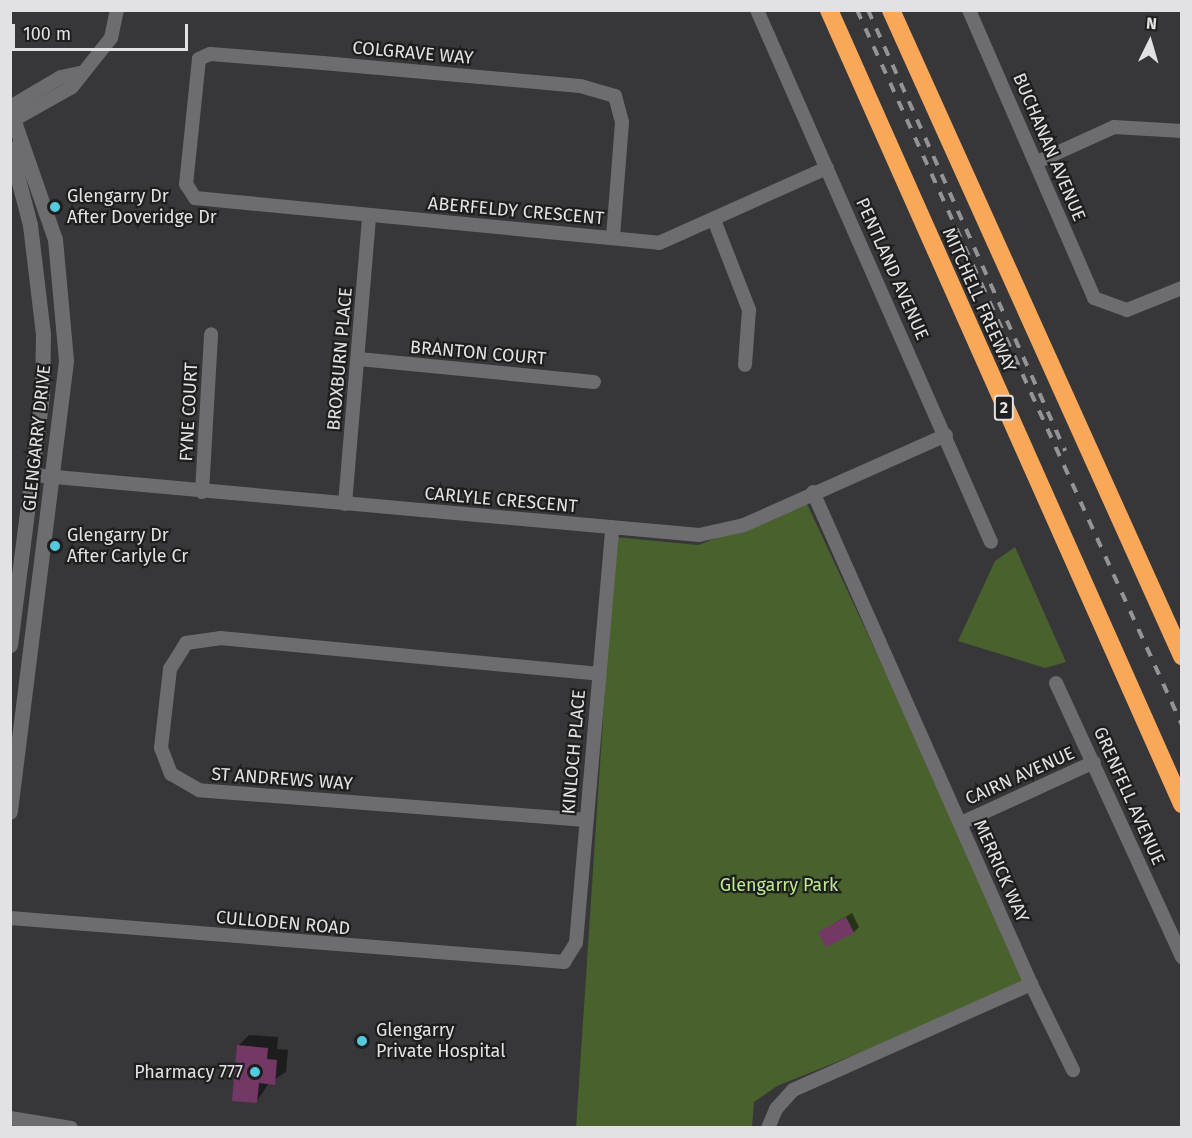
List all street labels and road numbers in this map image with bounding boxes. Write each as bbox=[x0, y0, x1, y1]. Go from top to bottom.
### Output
street label: COLGRAVE WAY bbox=[352, 37, 474, 69]
street label: BUCHANAN AVENUE bbox=[1008, 70, 1090, 224]
street label: ABERFELDY CRESCENT bbox=[427, 193, 605, 229]
street label: PENTLAND AVENUE bbox=[851, 195, 933, 343]
street label: MITCHELL FREEWAY bbox=[937, 224, 1021, 376]
street label: BROXBURN PLACE bbox=[323, 286, 357, 432]
street label: BRANTON COURT bbox=[409, 336, 547, 370]
street label: FYNE COURT bbox=[176, 362, 202, 462]
street label: GLENGARRY DRIVE bbox=[19, 364, 55, 512]
road number: 2 bbox=[994, 395, 1014, 421]
street label: CARLYLE CRESCENT bbox=[424, 483, 578, 517]
street label: KINLOCH PLACE bbox=[558, 689, 590, 815]
street label: GRENFELL AVENUE bbox=[1089, 724, 1169, 868]
street label: CAIRN AVENUE bbox=[962, 742, 1078, 810]
street label: ST ANDREWS WAY bbox=[211, 763, 353, 795]
street label: MERRICK WAY bbox=[969, 816, 1033, 926]
street label: CULLODEN ROAD bbox=[215, 906, 351, 940]

